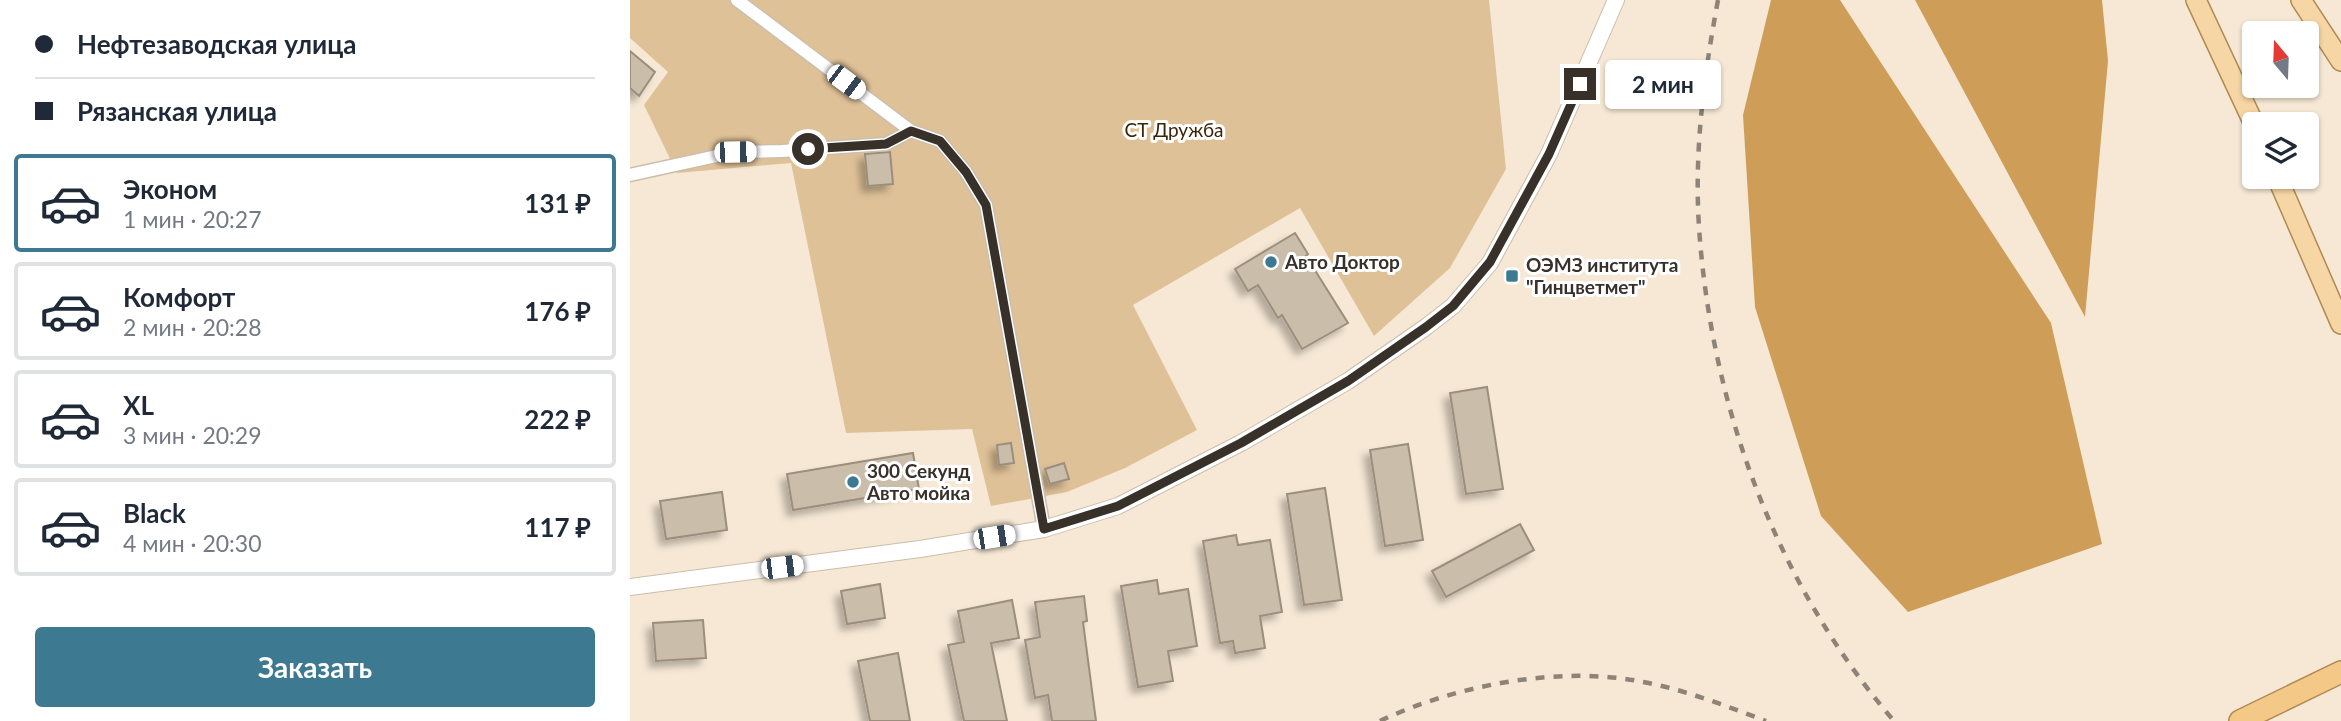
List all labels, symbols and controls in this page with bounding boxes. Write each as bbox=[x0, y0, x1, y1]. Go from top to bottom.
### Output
north arrow bbox=[2242, 21, 2319, 98]
map controls bbox=[2242, 21, 2319, 189]
text: Нефтезаводская улица bbox=[77, 28, 357, 60]
callout: 2 мин bbox=[1604, 60, 1720, 108]
car bbox=[823, 61, 870, 103]
route end bbox=[1564, 68, 1596, 100]
text: 2 мин bbox=[1632, 70, 1694, 98]
text: Рязанская улица bbox=[77, 95, 277, 127]
button: layers bbox=[2242, 112, 2319, 189]
park label: СТ Дружба bbox=[1124, 118, 1224, 141]
route start bbox=[792, 133, 824, 165]
car bbox=[714, 141, 757, 163]
icon: car bbox=[39, 172, 102, 235]
text: Эконом bbox=[123, 173, 217, 205]
text: 131 ₽ bbox=[524, 187, 591, 219]
text: 1 мин · 20:27 bbox=[123, 205, 262, 233]
place label: Авто Доктор bbox=[1284, 250, 1400, 273]
place label: ОЭМЗ института "Гинцветмет" bbox=[1526, 253, 1678, 298]
marker: Авто Доктор bbox=[1263, 254, 1279, 270]
marker: ОЭМЗ института "Гинцветмет" bbox=[1504, 268, 1520, 284]
icon: car bbox=[39, 280, 102, 343]
text: Комфорт bbox=[123, 281, 235, 313]
text: 176 ₽ bbox=[524, 295, 591, 327]
text: 2 мин · 20:28 bbox=[123, 313, 262, 341]
icon: car bbox=[39, 388, 102, 451]
text: XL bbox=[123, 389, 154, 421]
text: 222 ₽ bbox=[524, 403, 591, 435]
text: 3 мин · 20:29 bbox=[123, 421, 262, 449]
place label: 300 Секунд Авто мойка bbox=[866, 459, 970, 504]
marker: 300 Секунд Авто мойка bbox=[845, 474, 861, 490]
icon: car bbox=[39, 496, 102, 559]
text: Black bbox=[123, 497, 186, 529]
text: 117 ₽ bbox=[524, 511, 591, 543]
car bbox=[972, 523, 1017, 551]
text: 4 мин · 20:30 bbox=[123, 529, 262, 557]
car bbox=[760, 554, 805, 580]
button: Заказать bbox=[35, 627, 595, 707]

